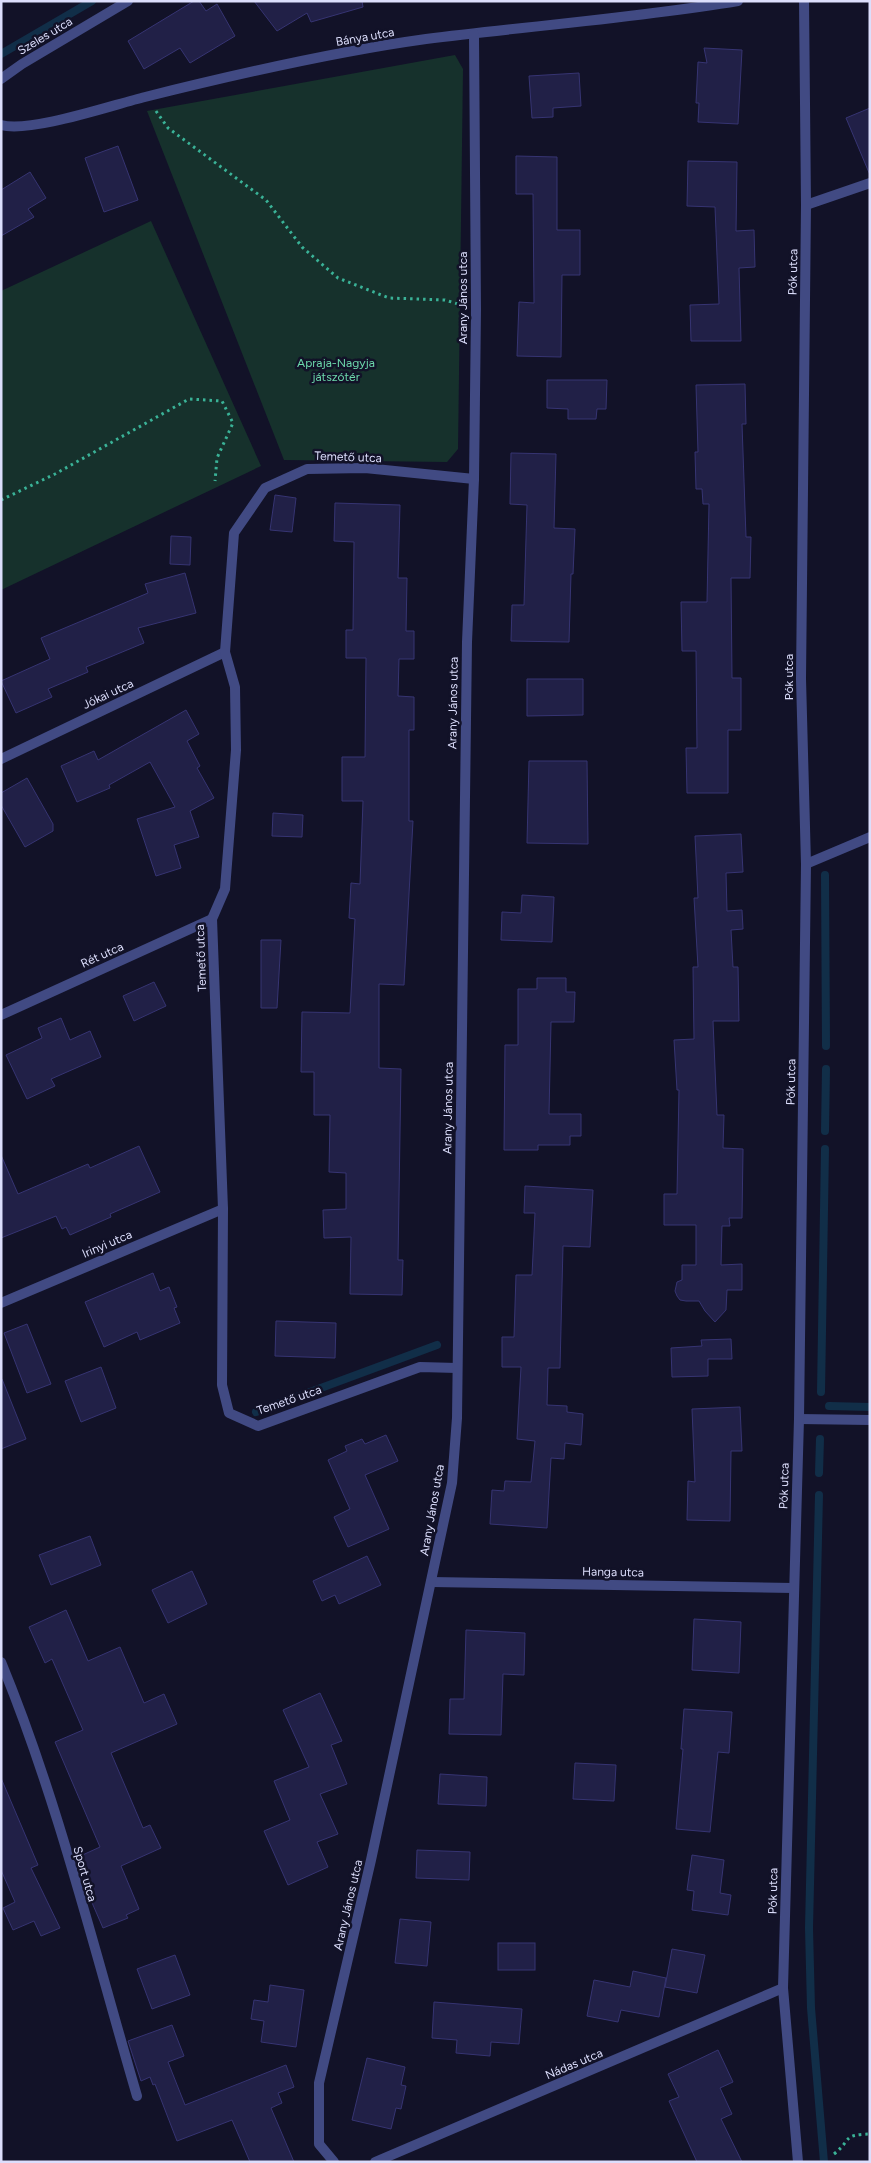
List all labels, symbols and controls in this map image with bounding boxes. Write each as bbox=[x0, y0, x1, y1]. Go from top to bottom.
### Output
street label: Szeles utca bbox=[15, 14, 75, 58]
street label: Bánya utca bbox=[335, 25, 395, 49]
street label: Pók utca bbox=[786, 249, 800, 295]
street label: Arany János utca bbox=[456, 252, 470, 344]
park label: Apraja-Nagyja játszótér bbox=[297, 356, 375, 384]
street label: Temető utca bbox=[314, 449, 382, 465]
street label: Pók utca bbox=[782, 654, 796, 700]
street label: Arany János utca bbox=[445, 657, 461, 749]
street label: Jókai utca bbox=[80, 676, 136, 712]
street label: Temető utca bbox=[193, 924, 209, 992]
street label: Rét utca bbox=[78, 939, 126, 971]
street label: Pók utca bbox=[784, 1059, 798, 1105]
street label: Arany János utca bbox=[440, 1062, 456, 1154]
street label: Irinyi utca bbox=[80, 1227, 134, 1261]
street label: Temető utca bbox=[255, 1382, 323, 1418]
street label: Arany János utca bbox=[417, 1463, 447, 1557]
street label: Pók utca bbox=[776, 1463, 792, 1509]
street label: Hanga utca bbox=[582, 1564, 644, 1580]
street label: Sport utca bbox=[70, 1845, 100, 1903]
street label: Arany János utca bbox=[331, 1858, 365, 1952]
street label: Pók utca bbox=[766, 1868, 780, 1914]
street label: Nádas utca bbox=[543, 2046, 605, 2082]

